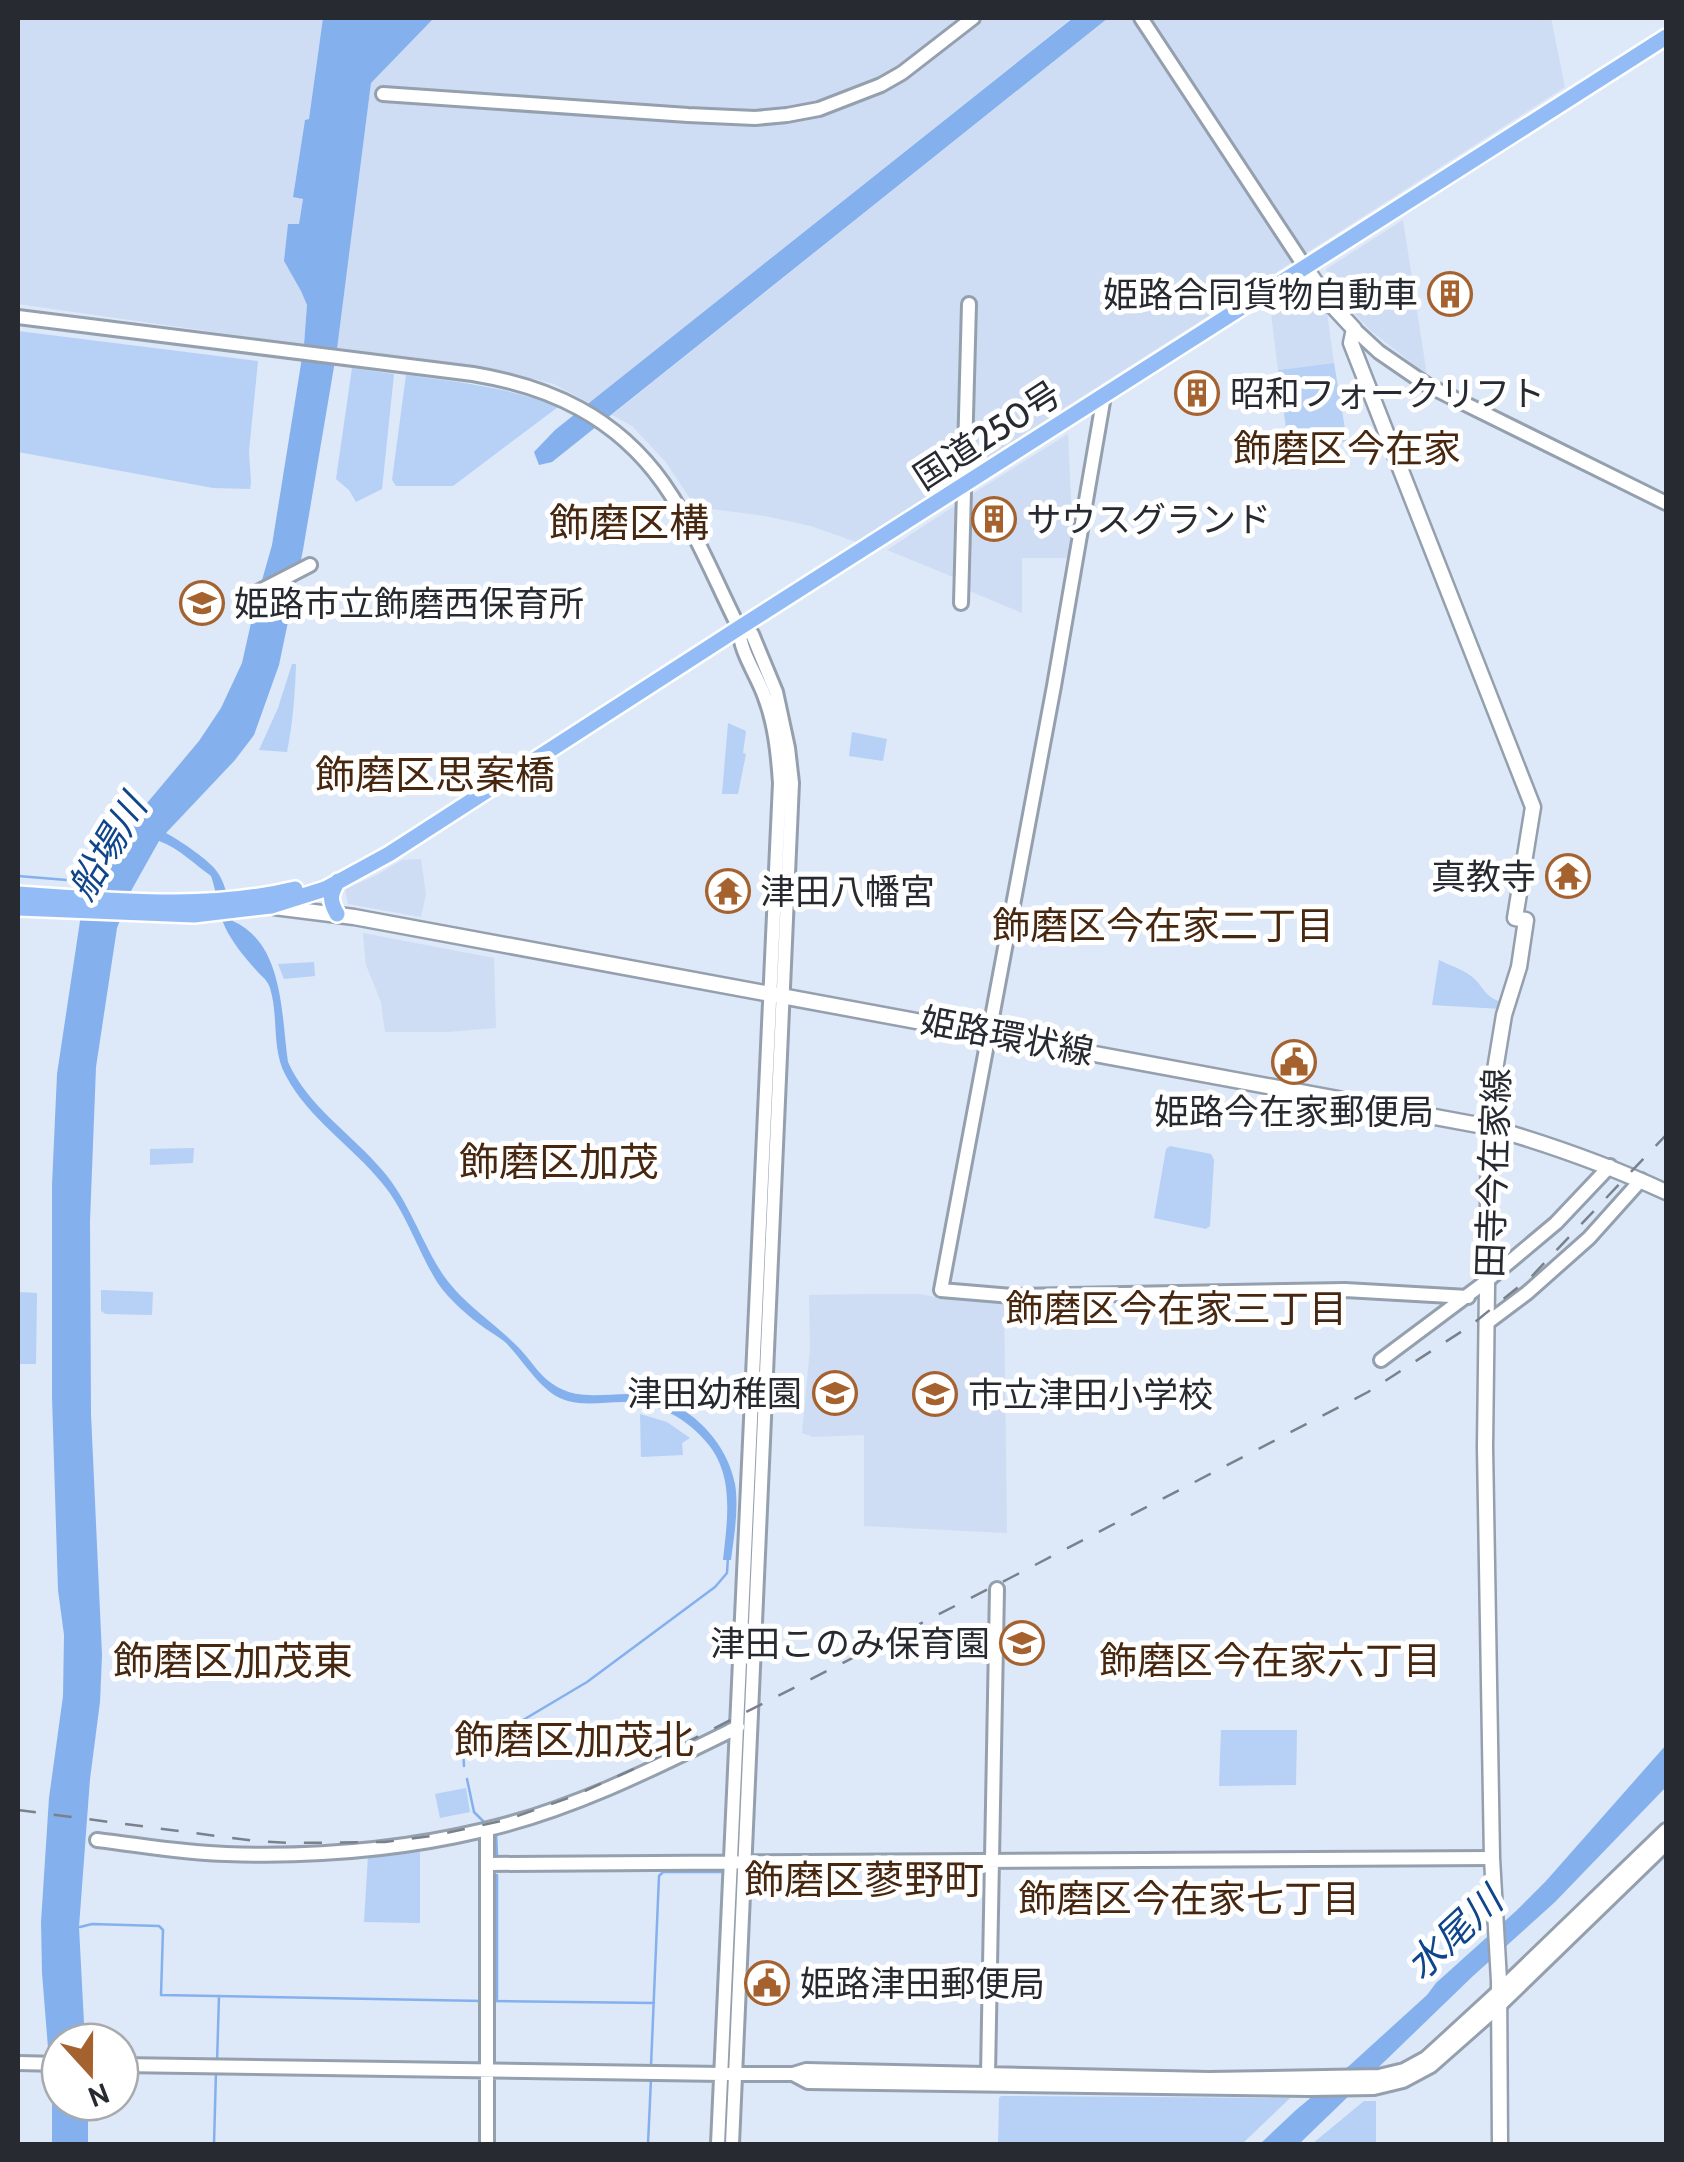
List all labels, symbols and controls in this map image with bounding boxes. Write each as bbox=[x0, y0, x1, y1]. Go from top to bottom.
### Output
building icon: 姫路合同貨物自動車 bbox=[1427, 271, 1473, 317]
place label: 姫路合同貨物自動車 bbox=[1103, 273, 1418, 316]
building icon: 昭和フォークリフト bbox=[1174, 370, 1220, 416]
street label: 国道250号 bbox=[905, 372, 1069, 498]
place label: 昭和フォークリフト bbox=[1230, 372, 1545, 415]
district label: 飾磨区今在家 bbox=[1233, 425, 1461, 472]
building icon: サウスグランド bbox=[971, 496, 1017, 542]
district label: 飾磨区構 bbox=[549, 498, 709, 547]
place label: サウスグランド bbox=[1026, 498, 1271, 541]
school or university icon: 姫路市立飾磨西保育所 bbox=[179, 580, 225, 626]
place label: 姫路市立飾磨西保育所 bbox=[234, 582, 584, 625]
district label: 飾磨区思案橋 bbox=[315, 750, 555, 799]
water label: 船場川 bbox=[57, 783, 159, 908]
temple icon: 真教寺 bbox=[1545, 853, 1591, 899]
place label: 真教寺 bbox=[1431, 855, 1536, 898]
temple icon: 津田八幡宮 bbox=[705, 868, 751, 914]
place label: 津田八幡宮 bbox=[760, 870, 935, 913]
district label: 飾磨区今在家二丁目 bbox=[992, 902, 1334, 949]
street label: 姫路環状線 bbox=[917, 998, 1097, 1074]
public building icon: 姫路今在家郵便局 bbox=[1271, 1039, 1317, 1085]
street label: 田寺今在家線 bbox=[1468, 1067, 1518, 1279]
place label: 姫路今在家郵便局 bbox=[1154, 1090, 1434, 1133]
district label: 飾磨区加茂 bbox=[459, 1137, 659, 1186]
district label: 飾磨区今在家三丁目 bbox=[1005, 1285, 1347, 1332]
school or university icon: 津田幼稚園 bbox=[812, 1370, 858, 1416]
school or university icon: 市立津田小学校 bbox=[912, 1371, 958, 1417]
place label: 津田幼稚園 bbox=[627, 1372, 802, 1415]
place label: 市立津田小学校 bbox=[968, 1373, 1213, 1416]
school or university icon: 津田このみ保育園 bbox=[999, 1620, 1045, 1666]
place label: 津田このみ保育園 bbox=[710, 1622, 990, 1665]
district label: 飾磨区加茂東 bbox=[113, 1636, 353, 1685]
district label: 飾磨区今在家六丁目 bbox=[1099, 1637, 1441, 1684]
district label: 飾磨区加茂北 bbox=[454, 1715, 694, 1764]
district label: 飾磨区蓼野町 bbox=[744, 1855, 984, 1904]
water label: 水尾川 bbox=[1396, 1874, 1515, 1989]
district label: 飾磨区今在家七丁目 bbox=[1018, 1875, 1360, 1922]
public building icon: 姫路津田郵便局 bbox=[744, 1960, 790, 2006]
place label: 姫路津田郵便局 bbox=[800, 1962, 1045, 2005]
north arrow bbox=[40, 2022, 140, 2122]
text: N bbox=[84, 2076, 114, 2115]

